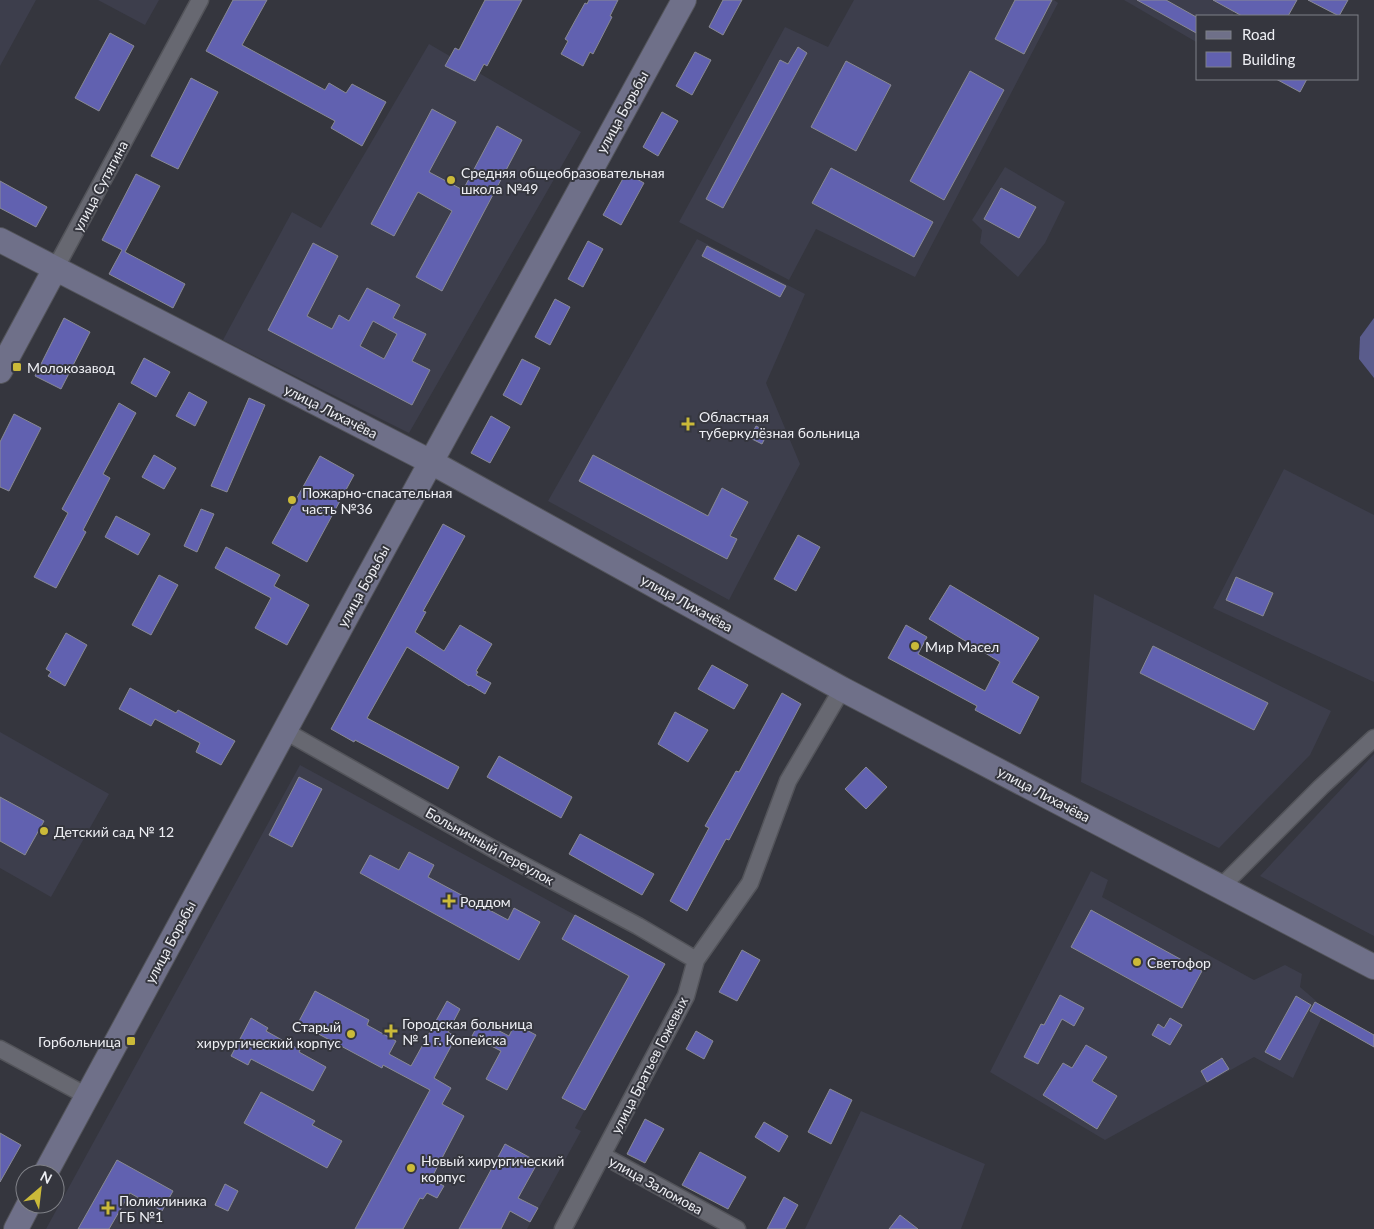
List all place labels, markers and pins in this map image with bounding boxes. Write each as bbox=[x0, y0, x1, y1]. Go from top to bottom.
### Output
place label: Средняя общеобразовательная школа №49 bbox=[461, 164, 665, 197]
marker: Средняя общеобразовательная школа №49 bbox=[445, 174, 457, 186]
place label: Молокозавод bbox=[27, 359, 115, 376]
marker: Молокозавод bbox=[11, 361, 23, 373]
place label: Областная туберкулёзная больница bbox=[699, 408, 860, 441]
marker: Областная туберкулёзная больница bbox=[681, 417, 695, 431]
place label: Пожарно-спасательная часть №36 bbox=[302, 484, 452, 517]
marker: Пожарно-спасательная часть №36 bbox=[286, 494, 298, 506]
place label: Мир Масел bbox=[925, 638, 999, 655]
marker: Мир Масел bbox=[909, 640, 921, 652]
place label: Детский сад № 12 bbox=[54, 823, 174, 840]
marker: Детский сад № 12 bbox=[38, 825, 50, 837]
place label: Роддом bbox=[460, 893, 511, 910]
marker: Роддом bbox=[442, 894, 456, 908]
place label: Светофор bbox=[1147, 954, 1211, 971]
marker: Светофор bbox=[1131, 956, 1143, 968]
place label: Городская больница № 1 г. Копейска bbox=[402, 1015, 533, 1048]
place label: Старый хирургический корпус bbox=[197, 1018, 341, 1051]
marker: Городская больница № 1 г. Копейска bbox=[384, 1024, 398, 1038]
marker: Старый хирургический корпус bbox=[345, 1028, 357, 1040]
place label: Горбольница bbox=[38, 1033, 121, 1050]
marker: Горбольница bbox=[125, 1035, 137, 1047]
place label: Новый хирургический корпус bbox=[421, 1152, 564, 1185]
marker: Новый хирургический корпус bbox=[405, 1162, 417, 1174]
place label: Поликлиника ГБ №1 bbox=[119, 1192, 207, 1225]
marker: Поликлиника ГБ №1 bbox=[101, 1201, 115, 1215]

